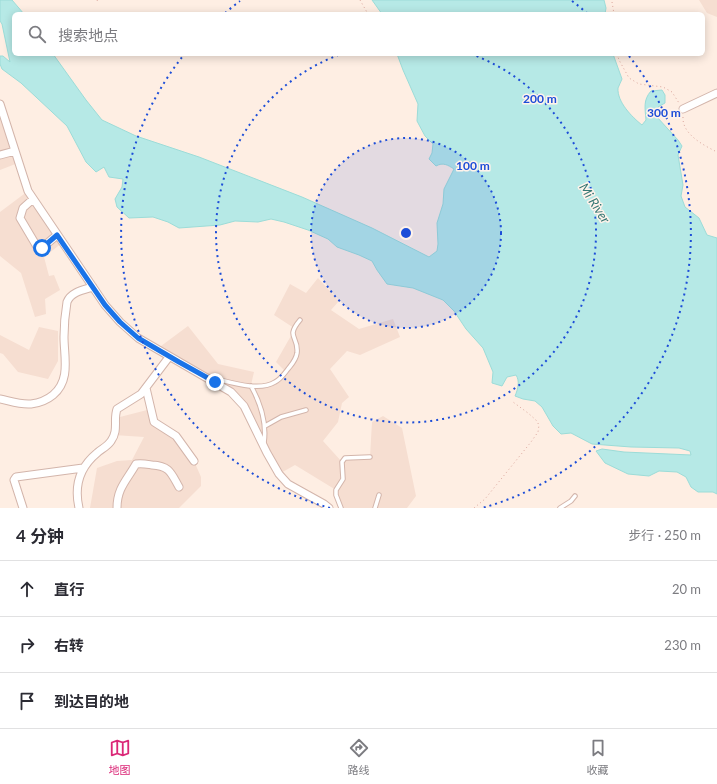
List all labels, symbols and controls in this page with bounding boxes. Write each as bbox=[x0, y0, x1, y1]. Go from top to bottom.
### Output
search box bbox=[12, 12, 705, 56]
icon: search bbox=[26, 23, 48, 45]
text: 搜索地点 bbox=[58, 26, 118, 44]
text: 200 m bbox=[523, 91, 557, 106]
text: 300 m bbox=[647, 105, 681, 120]
text: 100 m bbox=[456, 158, 490, 173]
water label: Mi River bbox=[576, 180, 614, 226]
centre of rings bbox=[399, 226, 413, 240]
route start bbox=[33, 239, 51, 257]
route end bbox=[206, 373, 224, 391]
text: 4 分钟 bbox=[16, 525, 64, 546]
text: 步行 · 250 m bbox=[628, 527, 701, 543]
icon: ahead bbox=[16, 578, 38, 600]
text: 直行 bbox=[54, 580, 84, 598]
text: 20 m bbox=[672, 581, 701, 597]
icon: right bbox=[16, 634, 38, 656]
text: 右转 bbox=[54, 636, 84, 654]
text: 230 m bbox=[664, 637, 701, 653]
icon: arrive bbox=[16, 690, 38, 712]
text: 到达目的地 bbox=[54, 692, 129, 710]
tab: 地图 bbox=[109, 737, 131, 777]
tab: 路线 bbox=[348, 737, 370, 777]
tab: 收藏 bbox=[587, 737, 609, 777]

